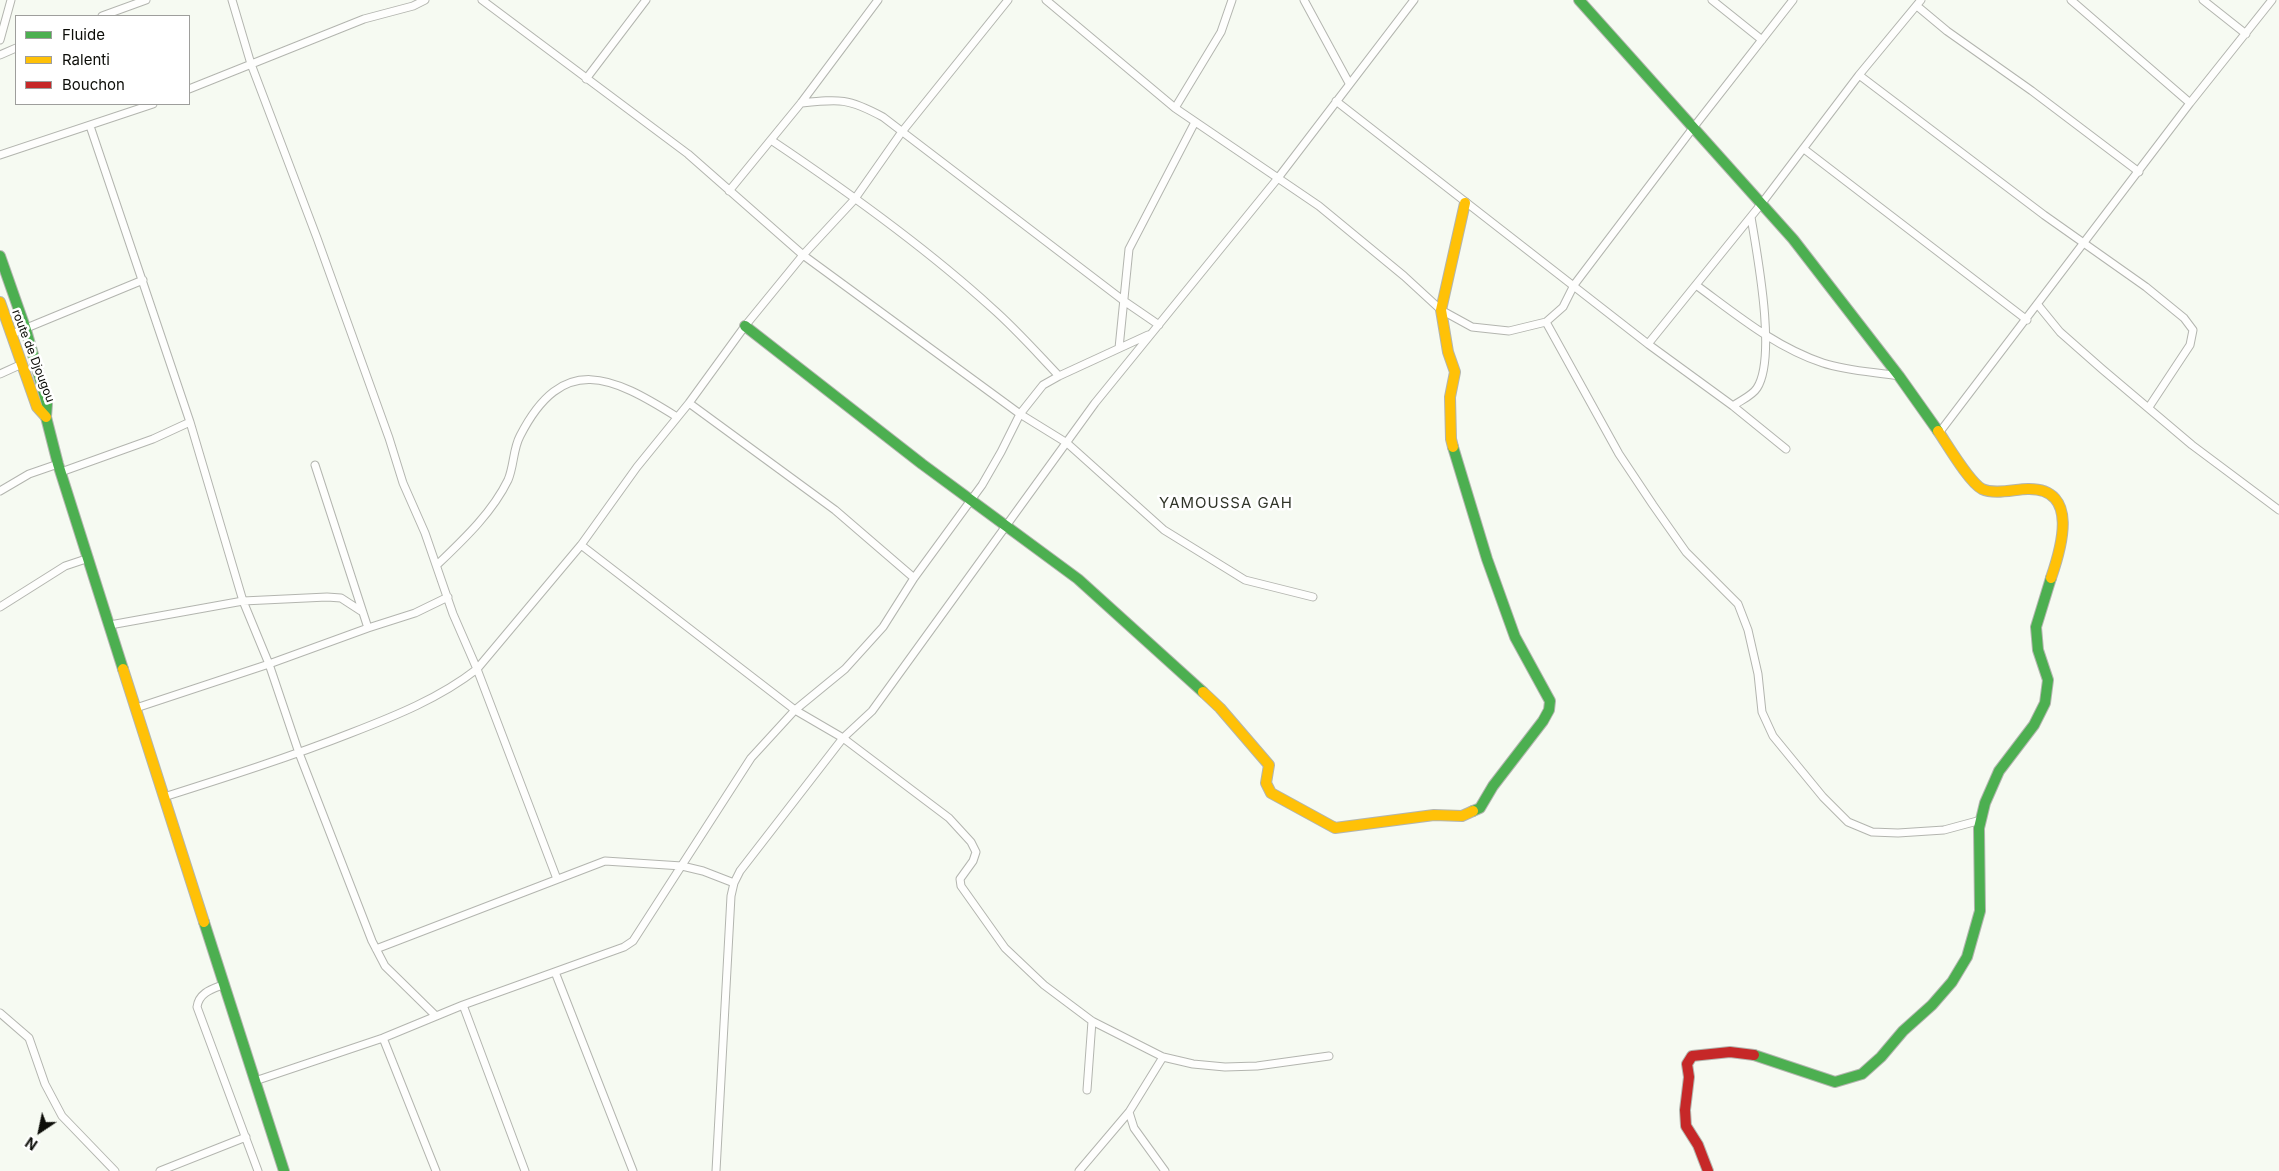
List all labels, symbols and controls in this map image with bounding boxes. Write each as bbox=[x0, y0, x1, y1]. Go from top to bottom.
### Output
legend bbox=[15, 15, 190, 105]
text: Fluide bbox=[62, 25, 105, 44]
text: Ralenti bbox=[62, 50, 110, 69]
text: Bouchon bbox=[62, 75, 125, 94]
street label: route de Djougou bbox=[9, 308, 57, 404]
district label: YAMOUSSA GAH bbox=[1158, 494, 1294, 512]
north arrow bbox=[15, 1106, 65, 1156]
text: N bbox=[22, 1134, 41, 1154]

